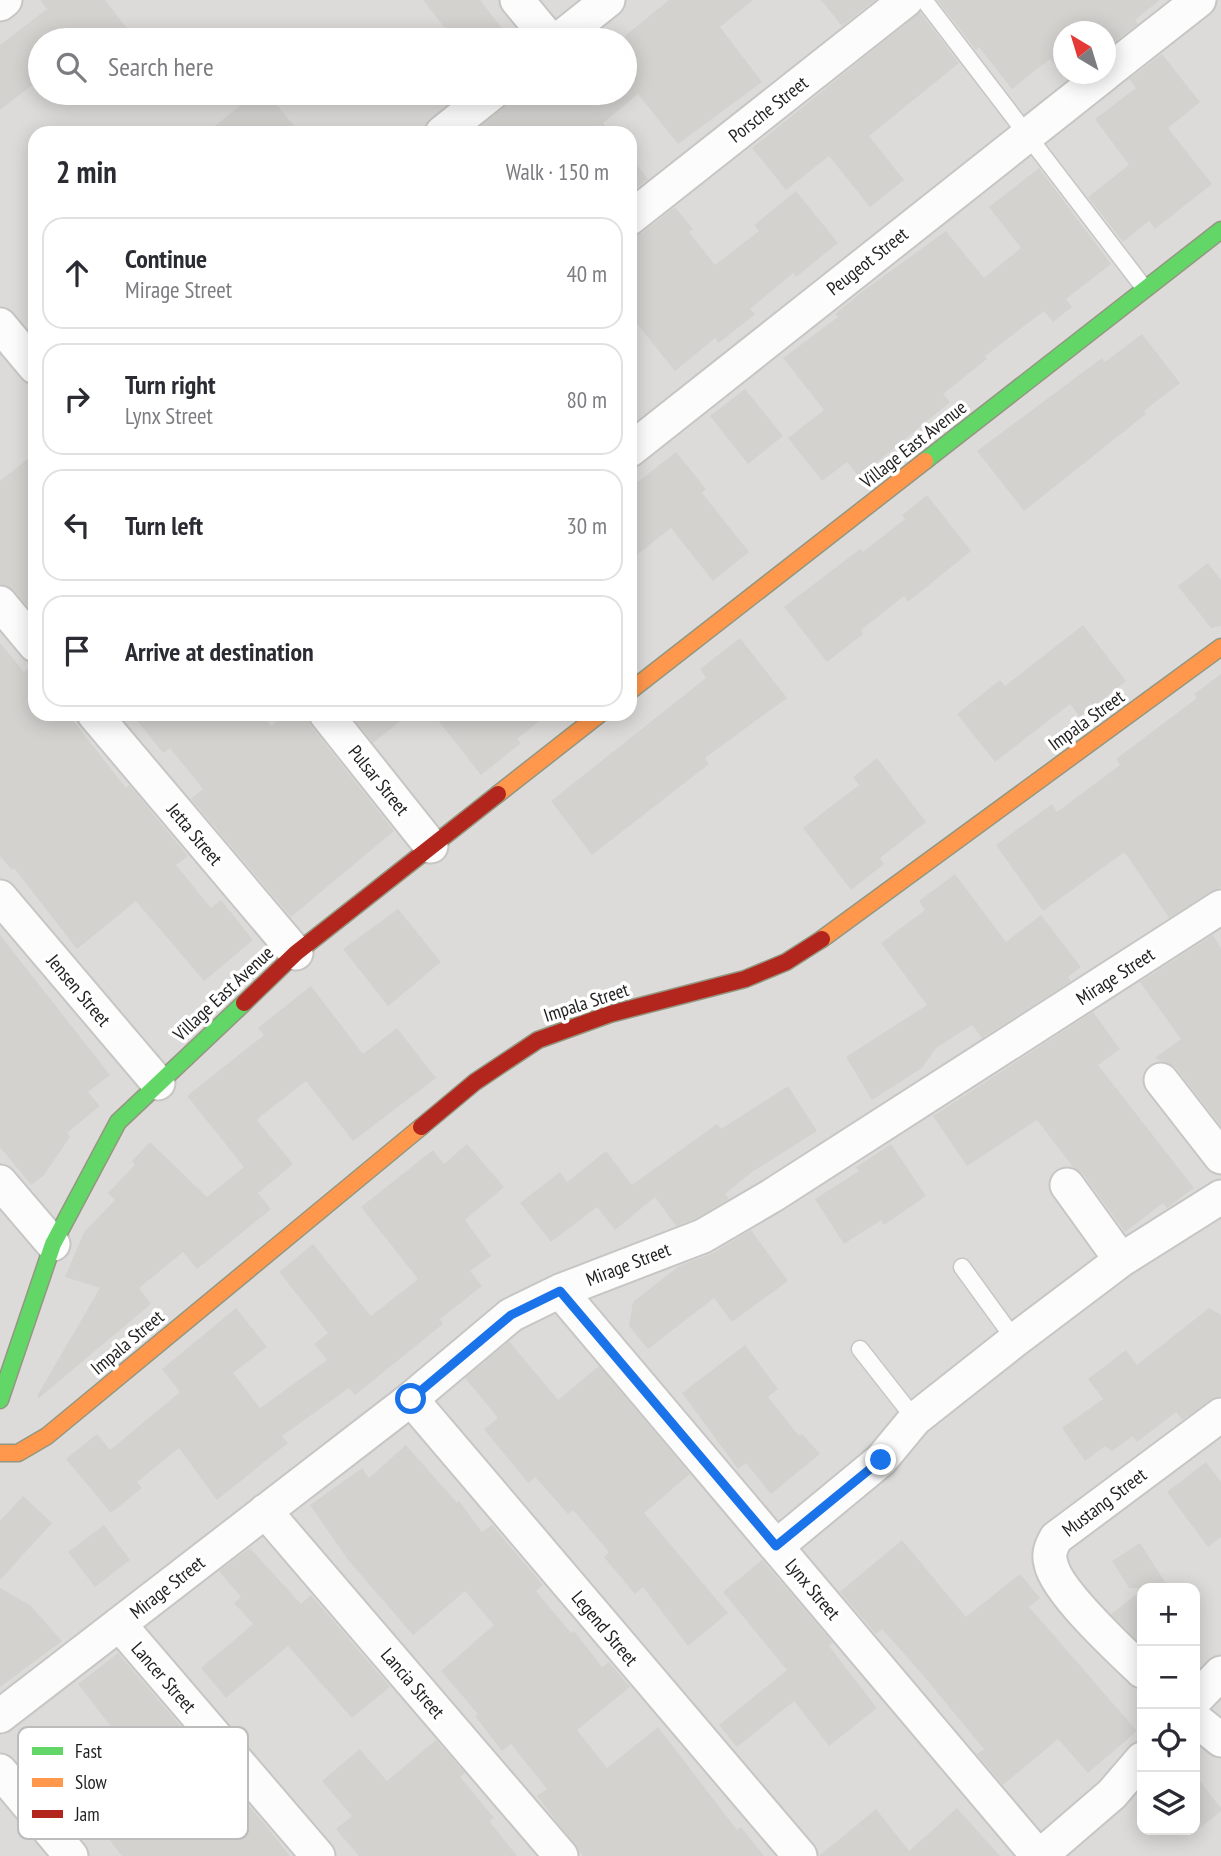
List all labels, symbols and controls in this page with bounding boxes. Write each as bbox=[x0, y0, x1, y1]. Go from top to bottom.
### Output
north arrow bbox=[1053, 21, 1116, 84]
search box bbox=[28, 28, 637, 105]
icon: search bbox=[52, 48, 90, 86]
text: Search here bbox=[108, 50, 214, 83]
street label: Porsche Street bbox=[724, 70, 813, 147]
text: 2 min bbox=[56, 152, 117, 191]
text: Walk · 150 m bbox=[506, 157, 609, 186]
street label: Peugeot Street bbox=[821, 221, 913, 300]
text: Continue bbox=[125, 242, 207, 275]
icon: ahead bbox=[58, 254, 96, 292]
text: 40 m bbox=[566, 259, 607, 288]
text: Mirage Street bbox=[125, 275, 232, 304]
text: Turn right bbox=[125, 368, 216, 401]
icon: right bbox=[58, 380, 96, 418]
text: 80 m bbox=[566, 385, 607, 414]
street label: Village East Avenue bbox=[854, 395, 971, 494]
text: Lynx Street bbox=[125, 401, 213, 430]
icon: left bbox=[58, 506, 96, 544]
text: Turn left bbox=[125, 509, 203, 542]
text: 30 m bbox=[566, 511, 607, 540]
icon: arrive bbox=[58, 632, 96, 670]
text: Arrive at destination bbox=[125, 635, 314, 668]
street label: Impala Street bbox=[1043, 684, 1129, 756]
street label: Pulsar Street bbox=[343, 740, 415, 821]
street label: Jetta Street bbox=[161, 797, 228, 871]
street label: Village East Avenue bbox=[167, 940, 278, 1046]
street label: Mirage Street bbox=[1071, 941, 1159, 1010]
street label: Jensen Street bbox=[41, 948, 117, 1032]
street label: Impala Street bbox=[540, 977, 632, 1027]
street label: Mirage Street bbox=[582, 1237, 674, 1291]
street label: Impala Street bbox=[86, 1304, 169, 1379]
route start bbox=[395, 1383, 426, 1414]
route end bbox=[865, 1444, 896, 1475]
street label: Mustang Street bbox=[1057, 1462, 1152, 1542]
street label: Mirage Street bbox=[125, 1550, 210, 1624]
street label: Lynx Street bbox=[780, 1553, 846, 1625]
map controls bbox=[1137, 1583, 1200, 1835]
button: + bbox=[1137, 1583, 1200, 1646]
street label: Legend Street bbox=[567, 1586, 644, 1671]
street label: Lancer Street bbox=[127, 1637, 202, 1718]
street label: Lancia Street bbox=[376, 1643, 451, 1724]
button: − bbox=[1137, 1646, 1200, 1709]
button: locate bbox=[1137, 1709, 1200, 1772]
legend bbox=[18, 1727, 248, 1839]
text: Fast bbox=[75, 1739, 103, 1763]
text: Slow bbox=[75, 1770, 108, 1794]
button: layers bbox=[1137, 1772, 1200, 1835]
text: Jam bbox=[74, 1802, 100, 1826]

